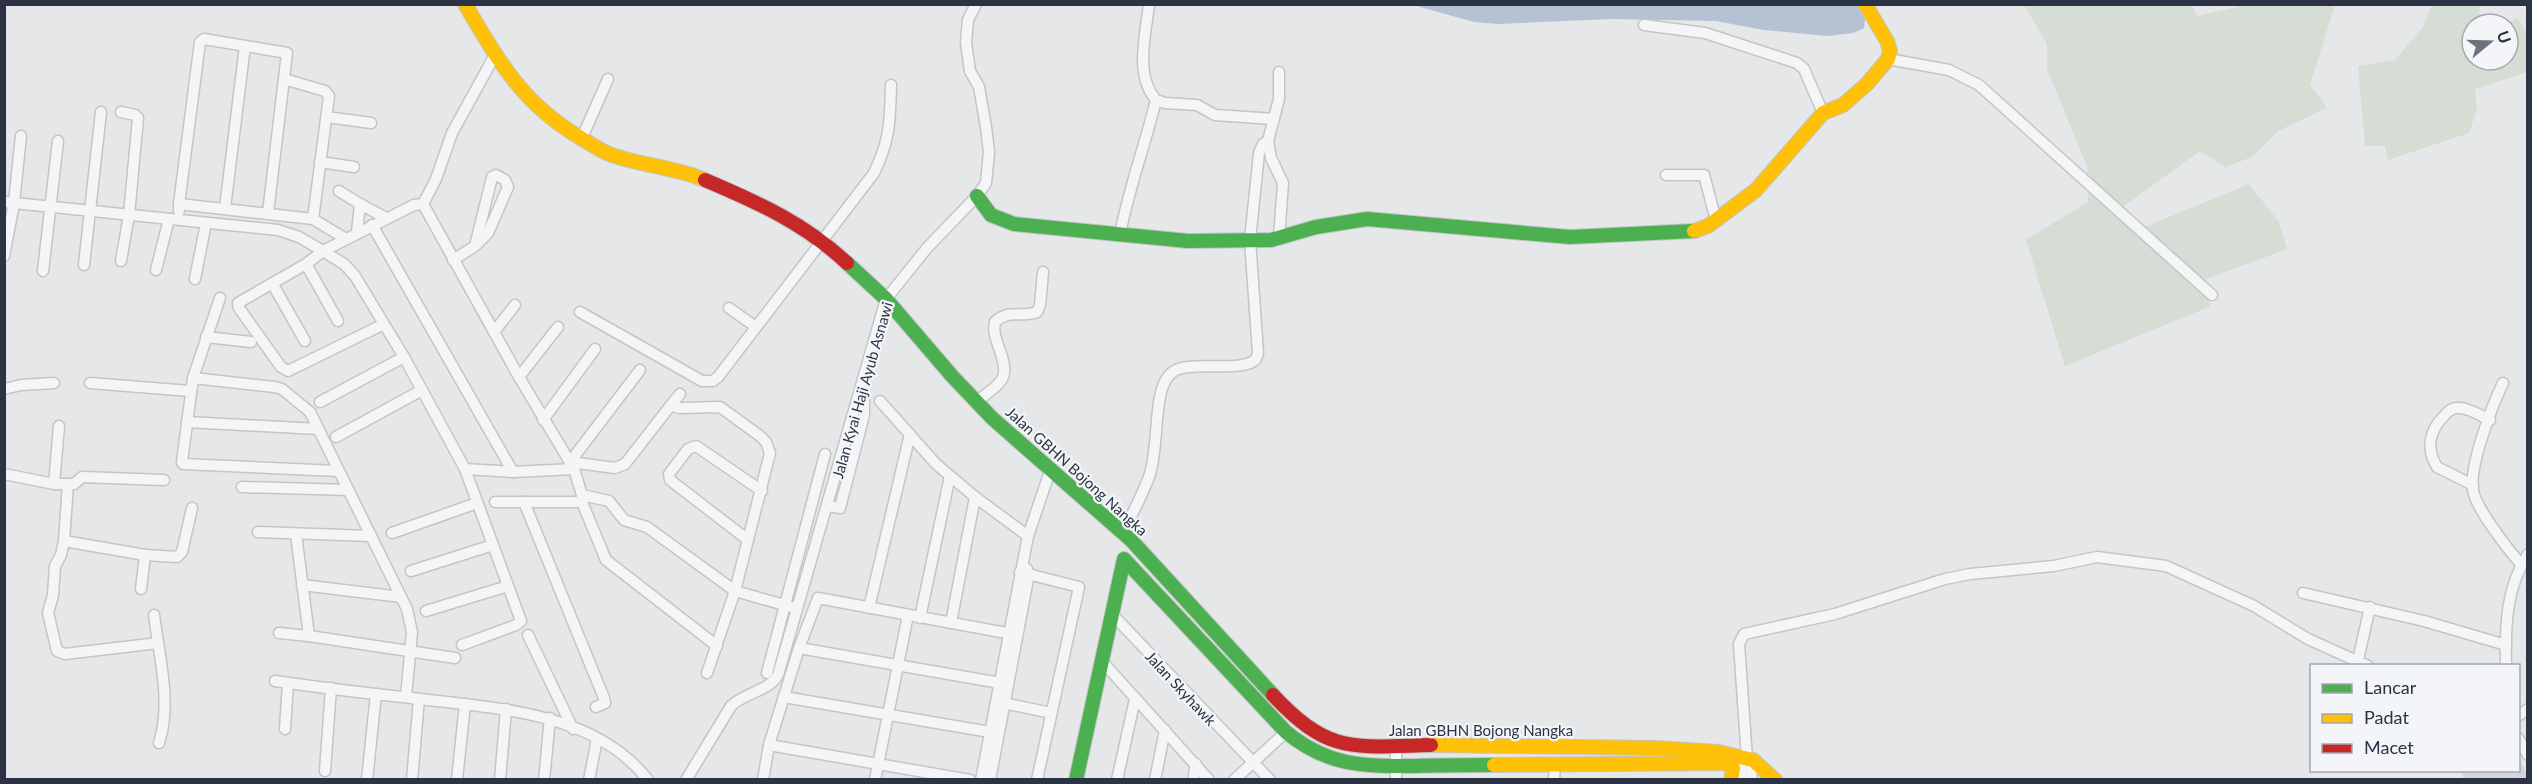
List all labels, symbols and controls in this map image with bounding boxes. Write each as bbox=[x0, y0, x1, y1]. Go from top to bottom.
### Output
north arrow bbox=[2460, 12, 2520, 72]
text: U bbox=[2494, 28, 2516, 46]
street label: Jalan Kyai Haji Ayub Asnawi bbox=[828, 300, 896, 480]
street label: Jalan GBHN Bojong Nangka bbox=[1003, 403, 1151, 539]
street label: Jalan Skyhawk bbox=[1142, 647, 1220, 729]
legend bbox=[2310, 664, 2520, 772]
text: Lancar bbox=[2364, 676, 2417, 698]
text: Padat bbox=[2364, 706, 2409, 728]
street label: Jalan GBHN Bojong Nangka bbox=[1389, 721, 1573, 739]
text: Macet bbox=[2364, 736, 2414, 758]

